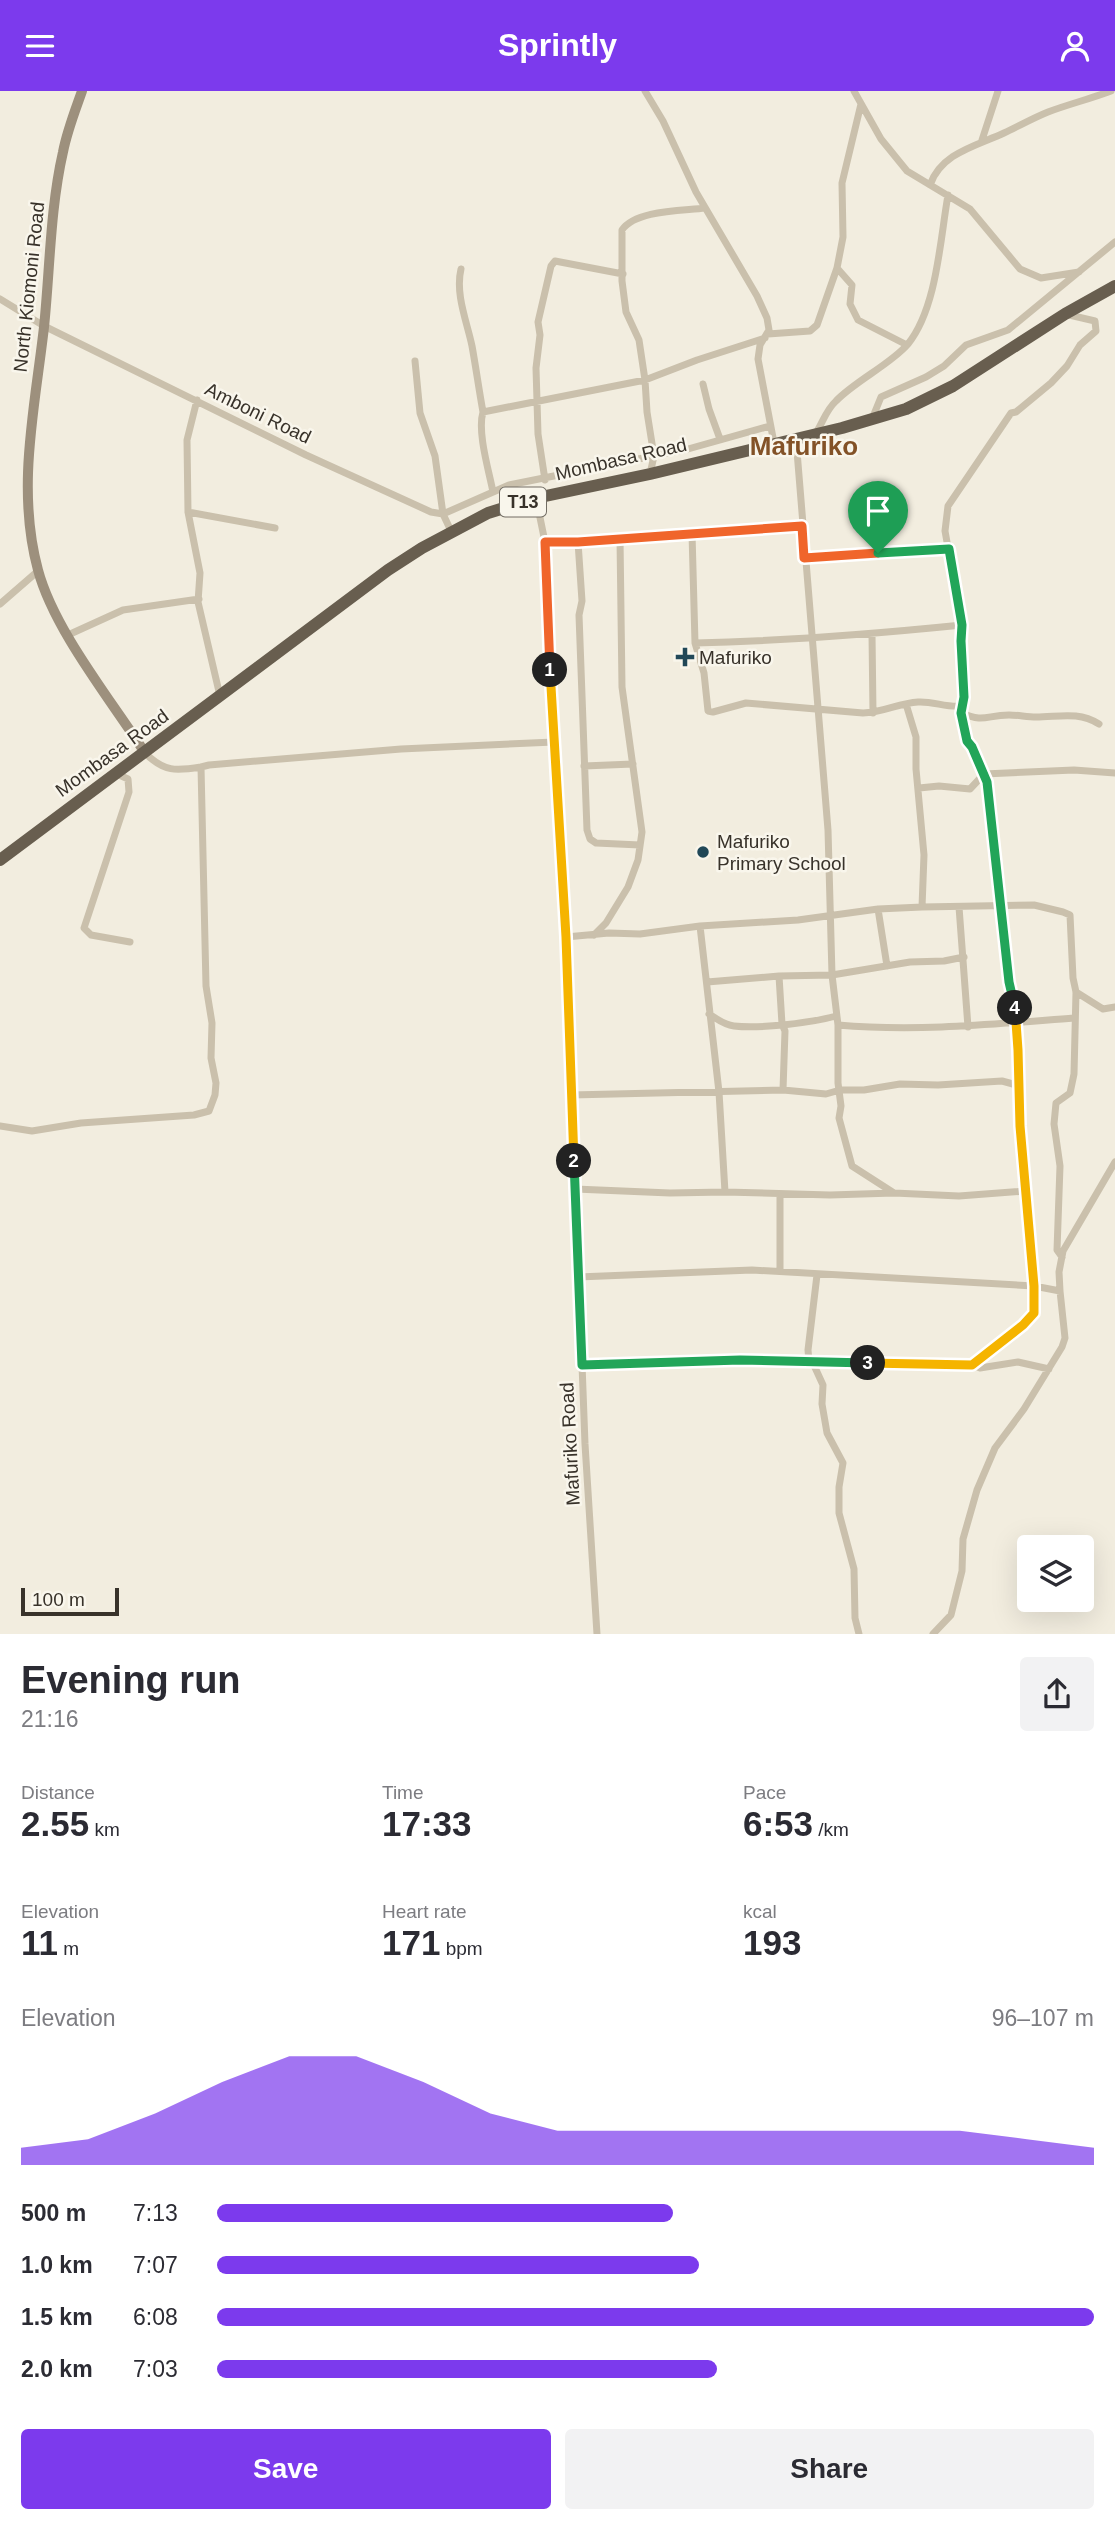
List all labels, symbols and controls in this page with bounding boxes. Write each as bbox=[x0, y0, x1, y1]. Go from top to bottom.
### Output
icon: menu bbox=[21, 27, 59, 65]
text: Sprintly bbox=[498, 27, 617, 63]
icon: person bbox=[1056, 27, 1094, 65]
street label: North Kiomoni Road bbox=[10, 201, 48, 373]
street label: Amboni Road bbox=[202, 378, 314, 448]
district label: Mafuriko bbox=[750, 431, 858, 461]
street label: Mombasa Road bbox=[553, 434, 689, 484]
pin bbox=[848, 481, 908, 553]
road number: T13 bbox=[500, 487, 546, 517]
icon: arrive bbox=[859, 492, 897, 530]
place label: Mafuriko bbox=[699, 647, 772, 668]
marker: Mafuriko bbox=[677, 649, 693, 665]
pin: 1 bbox=[532, 653, 568, 687]
text: 1 bbox=[544, 659, 555, 680]
street label: Mombasa Road bbox=[52, 705, 172, 801]
place label: Mafuriko Primary School bbox=[717, 831, 846, 874]
marker: Mafuriko Primary School bbox=[695, 844, 711, 860]
pin: 4 bbox=[998, 991, 1032, 1025]
text: 4 bbox=[1009, 997, 1020, 1018]
pin: 2 bbox=[556, 1143, 592, 1179]
text: 2 bbox=[568, 1150, 579, 1171]
pin: 3 bbox=[850, 1345, 886, 1381]
text: 3 bbox=[862, 1352, 873, 1373]
street label: Mafuriko Road bbox=[556, 1382, 584, 1506]
map controls bbox=[1017, 1535, 1094, 1612]
button: layers bbox=[1017, 1535, 1094, 1612]
scale bar bbox=[21, 1585, 119, 1617]
text: 100 m bbox=[32, 1589, 85, 1610]
button: share bbox=[1020, 1657, 1094, 1731]
text: Evening run bbox=[21, 1659, 241, 1701]
text: 21:16 bbox=[21, 1706, 79, 1732]
text: Distance bbox=[21, 1782, 95, 1803]
text: Time bbox=[382, 1782, 424, 1803]
text: Pace bbox=[743, 1782, 786, 1803]
text: 2.55 bbox=[21, 1804, 89, 1843]
text: 17:33 bbox=[382, 1804, 472, 1843]
text: 6:53 bbox=[743, 1804, 813, 1843]
text: km bbox=[89, 1819, 120, 1840]
text: /km bbox=[813, 1819, 849, 1840]
text: Elevation bbox=[21, 1901, 99, 1922]
text: Heart rate bbox=[382, 1901, 466, 1922]
text: kcal bbox=[743, 1901, 777, 1922]
text: 11 bbox=[21, 1923, 58, 1962]
text: 171 bbox=[382, 1923, 440, 1962]
text: 193 bbox=[743, 1923, 801, 1962]
text: m bbox=[58, 1938, 79, 1959]
text: bpm bbox=[440, 1938, 483, 1959]
text: Elevation bbox=[21, 2005, 116, 2031]
text: 96–107 m bbox=[992, 2005, 1094, 2031]
text: 500 m bbox=[21, 2200, 86, 2226]
text: 7:13 bbox=[133, 2200, 178, 2226]
text: 1.0 km bbox=[21, 2252, 93, 2278]
text: 7:07 bbox=[133, 2252, 178, 2278]
text: 1.5 km bbox=[21, 2304, 93, 2330]
text: 6:08 bbox=[133, 2304, 178, 2330]
text: 2.0 km bbox=[21, 2356, 93, 2382]
text: 7:03 bbox=[133, 2356, 178, 2382]
button: Save bbox=[21, 2429, 551, 2509]
button: Share bbox=[565, 2429, 1094, 2509]

